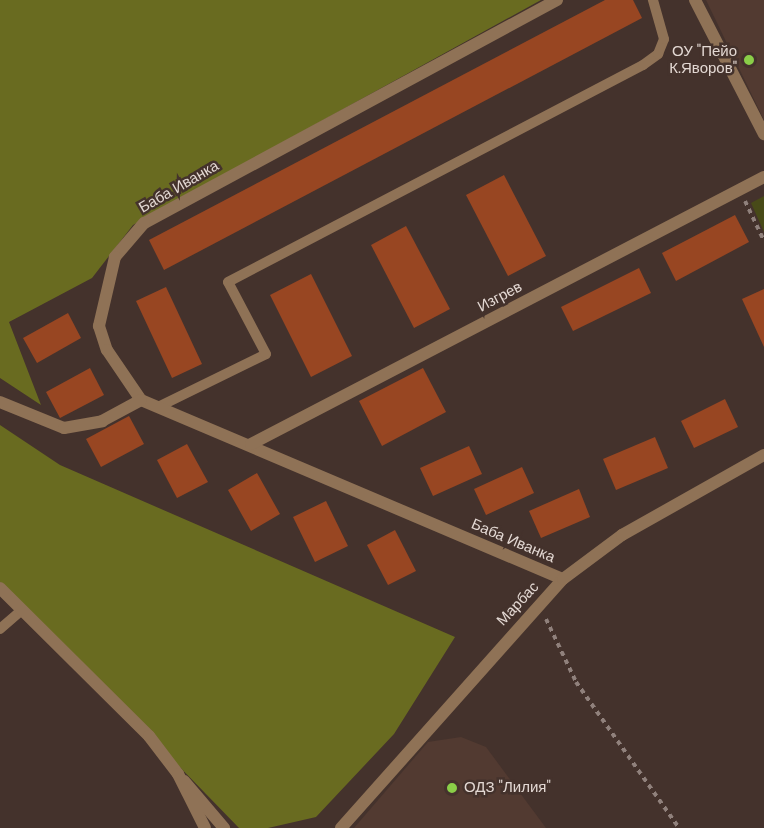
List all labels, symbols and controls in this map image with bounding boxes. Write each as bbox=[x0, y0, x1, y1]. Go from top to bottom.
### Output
place label: ОУ "Пейо К.Яворов" bbox=[669, 42, 737, 77]
marker: ОУ "Пейо К.Яворов" bbox=[742, 53, 756, 67]
street label: Баба Иванка bbox=[136, 157, 222, 217]
street label: Изгрев bbox=[475, 278, 525, 316]
street label: Баба Иванка bbox=[468, 515, 558, 567]
street label: Марбас bbox=[493, 578, 543, 630]
place label: ОДЗ "Лилия" bbox=[464, 779, 551, 797]
marker: ОДЗ "Лилия" bbox=[445, 781, 459, 795]

